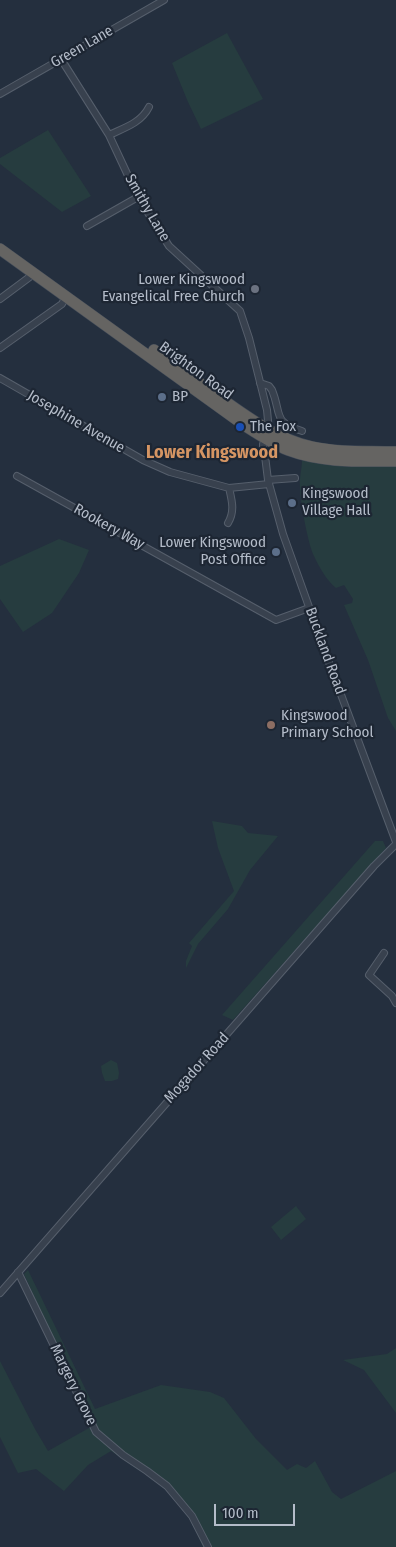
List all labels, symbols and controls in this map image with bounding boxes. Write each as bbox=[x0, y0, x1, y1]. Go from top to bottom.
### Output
street label: Green Lane bbox=[48, 22, 116, 72]
street label: Smithy Lane bbox=[120, 171, 174, 245]
place label: Lower Kingswood Evangelical Free Church bbox=[102, 271, 245, 306]
marker: Lower Kingswood Evangelical Free Church bbox=[249, 283, 261, 295]
street label: Brighton Road bbox=[155, 338, 237, 404]
street label: Josephine Avenue bbox=[24, 387, 128, 457]
place label: BP bbox=[172, 388, 188, 406]
marker: BP bbox=[156, 391, 168, 403]
place label: The Fox bbox=[250, 418, 296, 436]
marker: The Fox bbox=[234, 421, 246, 433]
district label: Lower Kingswood bbox=[146, 442, 278, 464]
place label: Kingswood Village Hall bbox=[302, 485, 370, 520]
marker: Kingswood Village Hall bbox=[286, 497, 298, 509]
street label: Rookery Way bbox=[71, 500, 147, 554]
place label: Lower Kingswood Post Office bbox=[159, 534, 266, 569]
marker: Lower Kingswood Post Office bbox=[270, 546, 282, 558]
street label: Buckland Road bbox=[301, 605, 349, 697]
place label: Kingswood Primary School bbox=[281, 707, 373, 742]
marker: Kingswood Primary School bbox=[265, 719, 277, 731]
street label: Mogador Road bbox=[161, 1029, 233, 1107]
street label: Margery Grove bbox=[46, 1342, 100, 1428]
scale bar bbox=[216, 1494, 297, 1526]
text: 100 m bbox=[222, 1504, 259, 1522]

